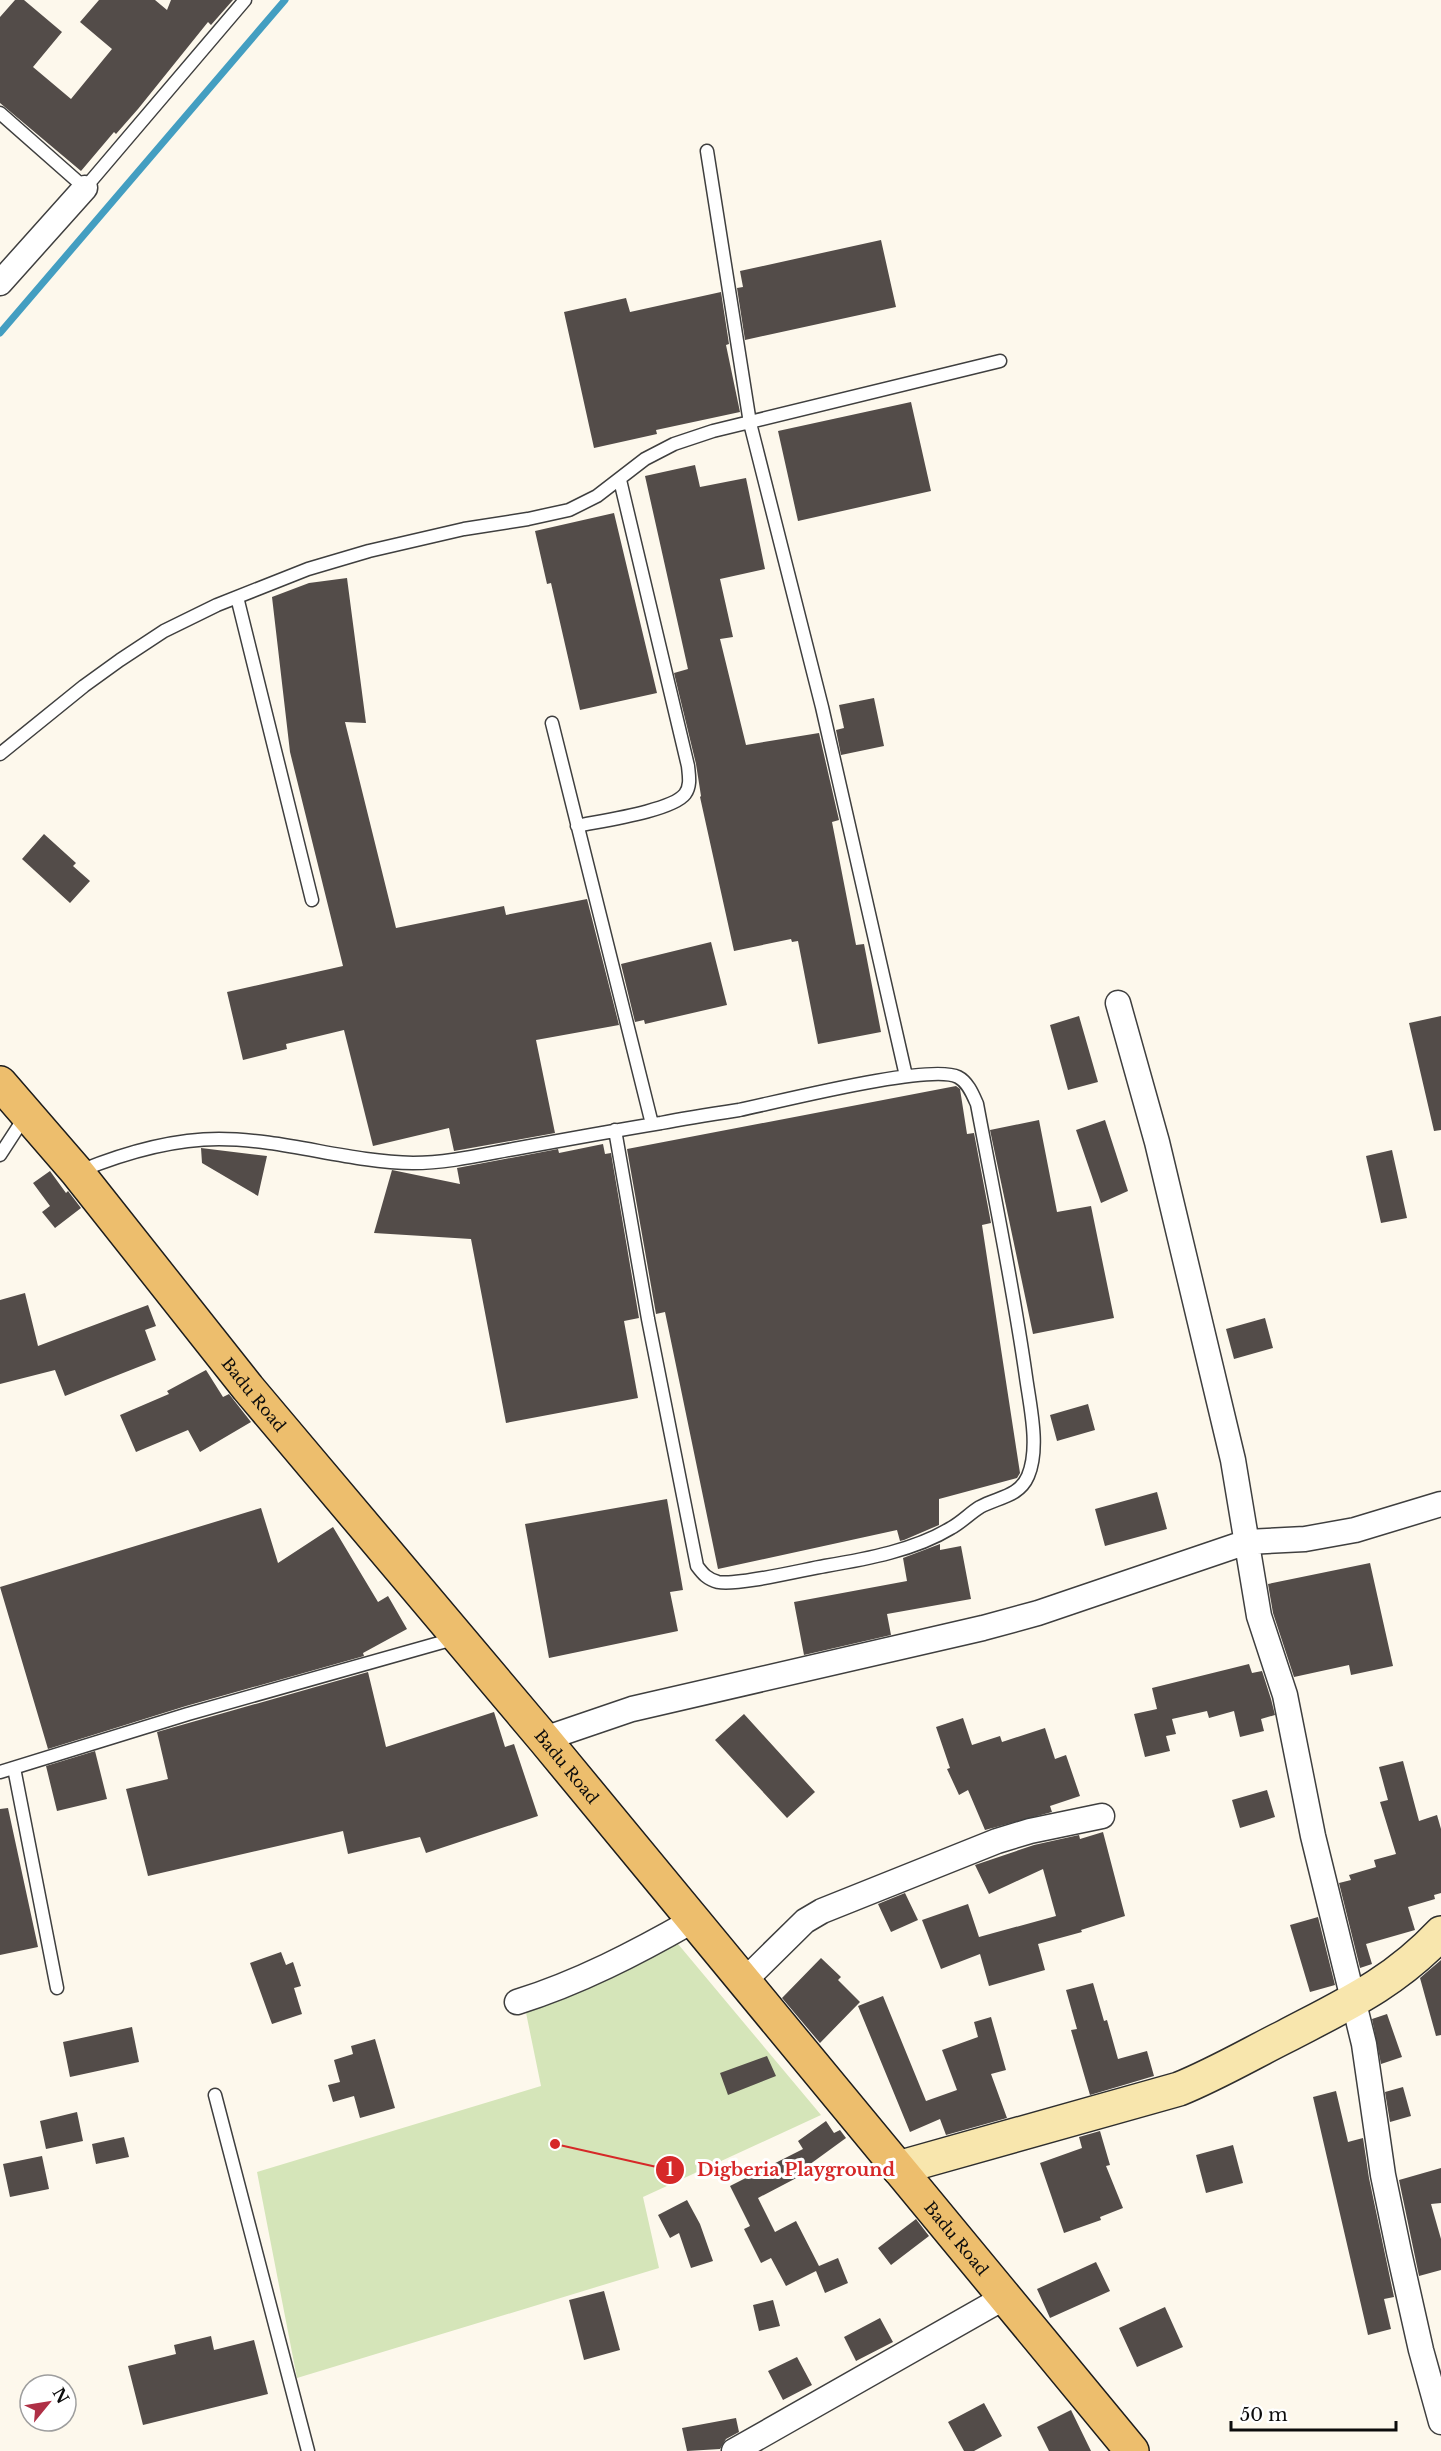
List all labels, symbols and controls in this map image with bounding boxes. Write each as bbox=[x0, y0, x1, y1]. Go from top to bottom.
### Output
street label: Badu Road bbox=[218, 1353, 290, 1436]
street label: Badu Road bbox=[530, 1725, 603, 1808]
callout: Digberia Playground bbox=[655, 2152, 907, 2188]
text: 1 bbox=[666, 2159, 674, 2181]
text: Digberia Playground bbox=[697, 2159, 895, 2181]
street label: Badu Road bbox=[920, 2197, 993, 2280]
north arrow bbox=[18, 2373, 78, 2433]
text: N bbox=[49, 2384, 73, 2407]
scale bar bbox=[1231, 2394, 1396, 2432]
text: 50 m bbox=[1240, 2404, 1288, 2426]

